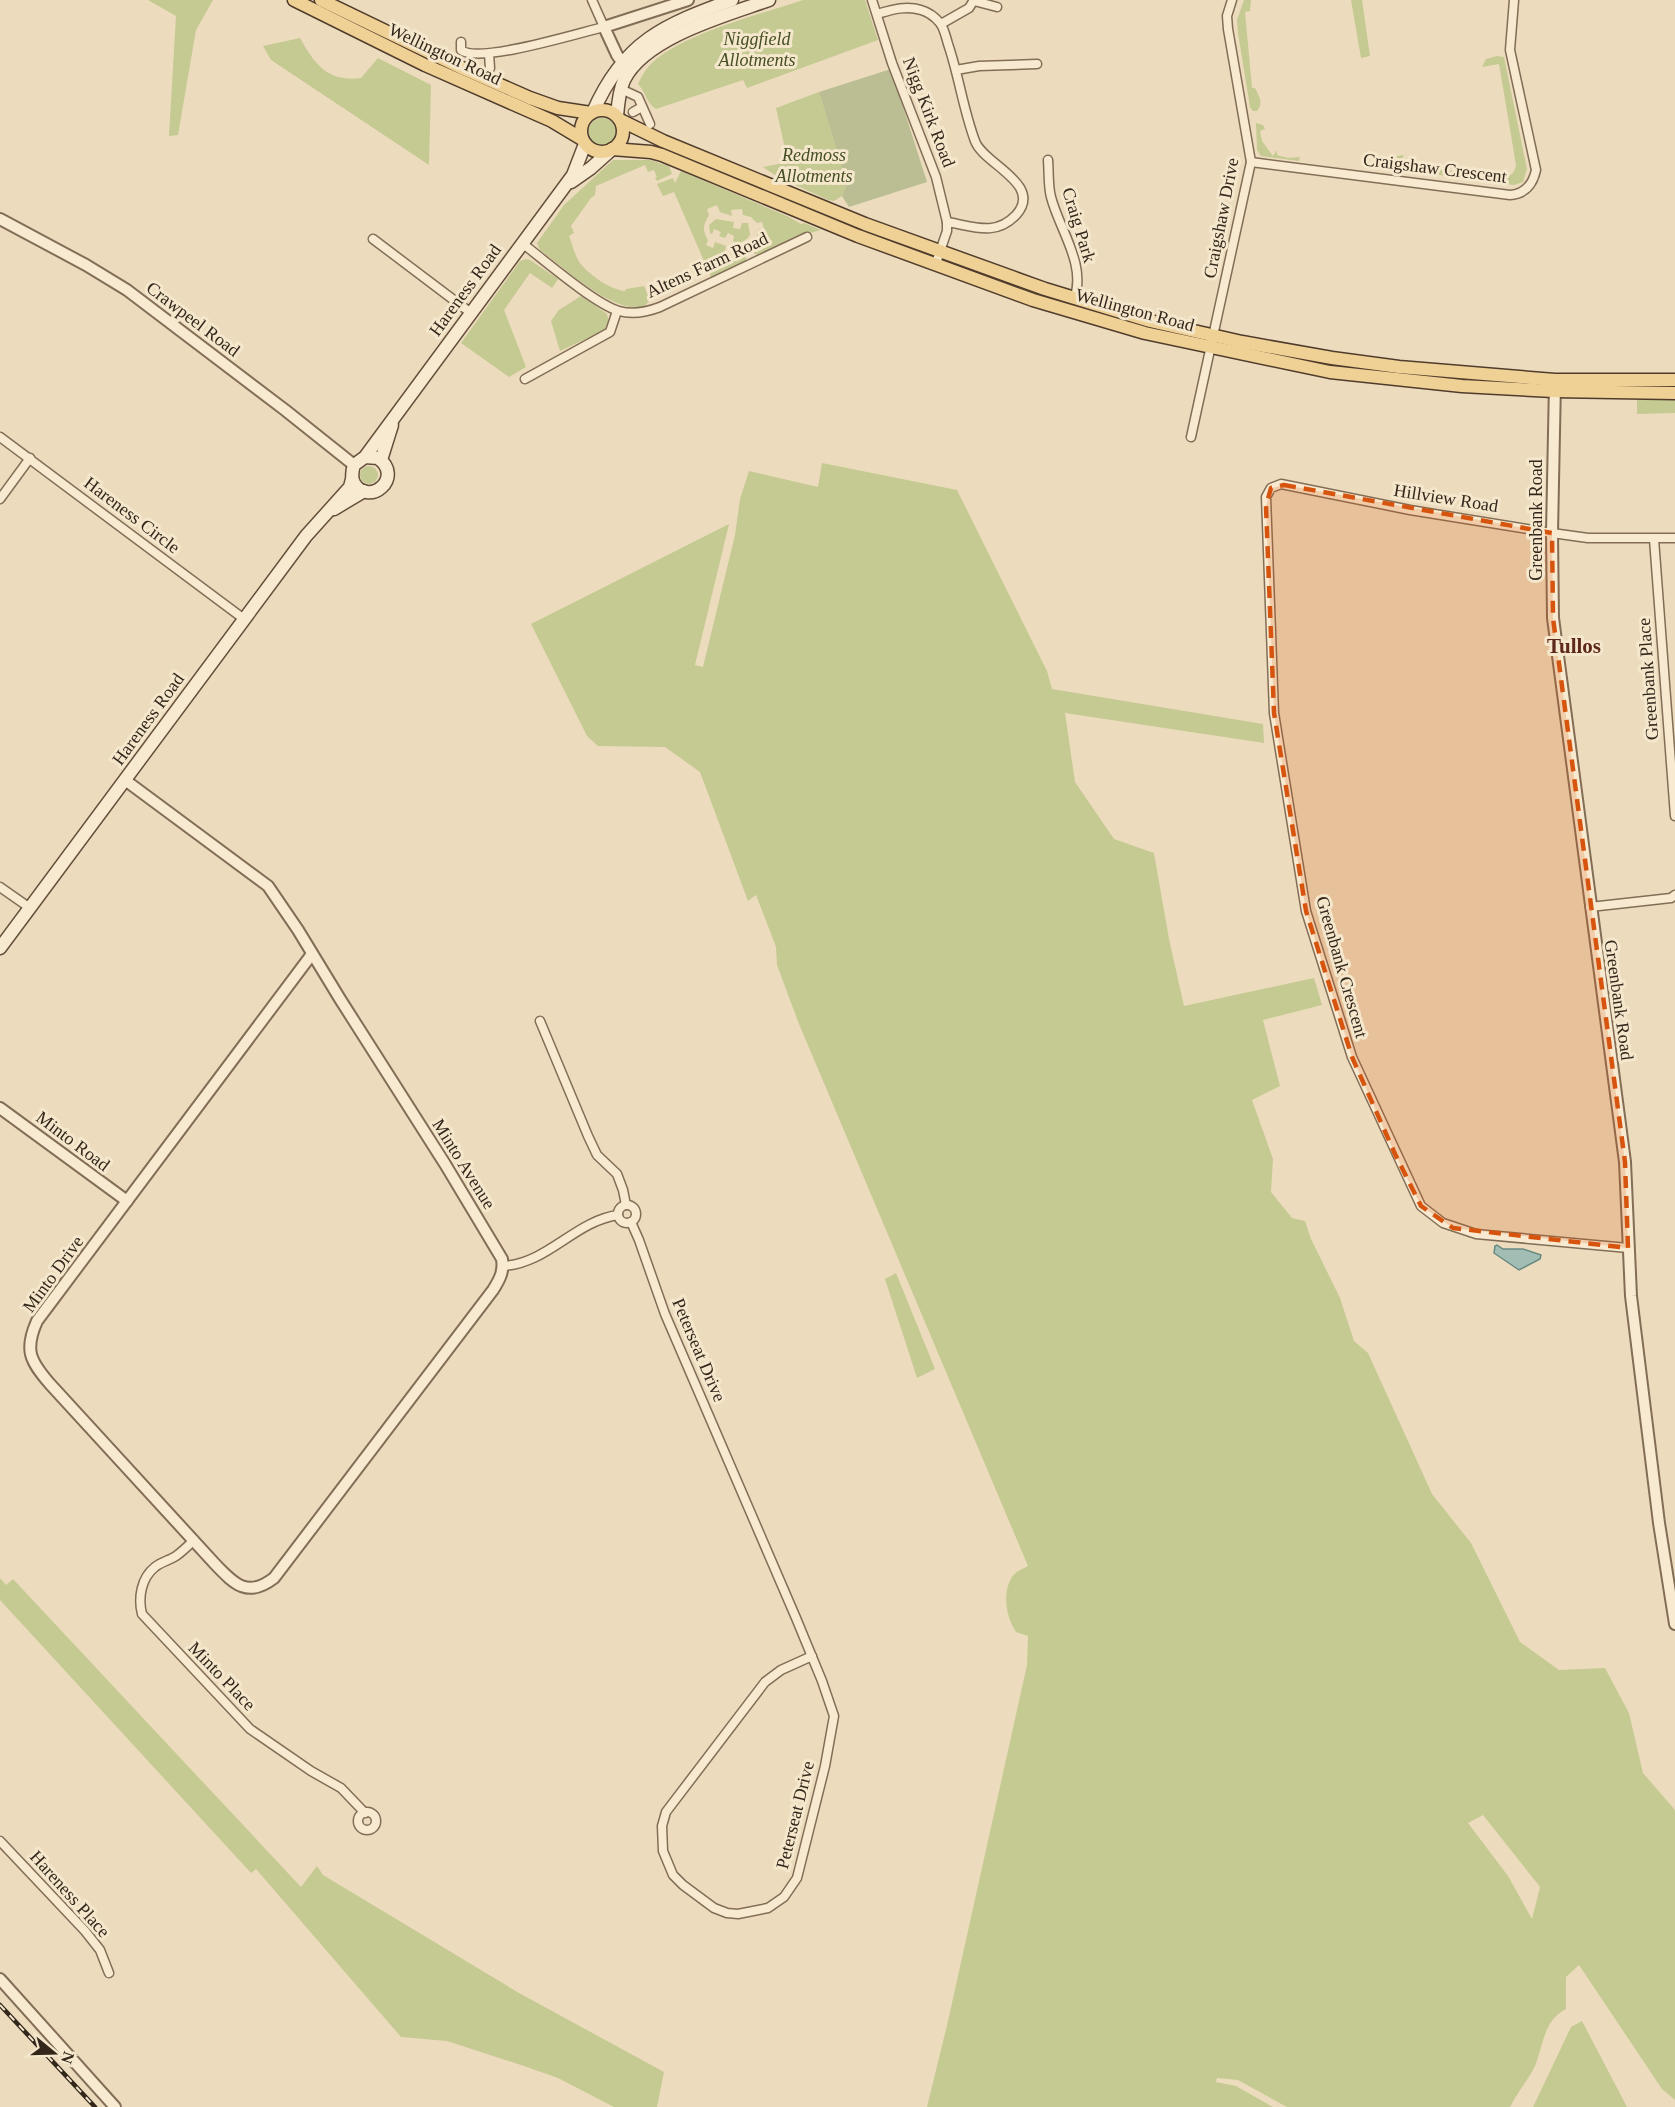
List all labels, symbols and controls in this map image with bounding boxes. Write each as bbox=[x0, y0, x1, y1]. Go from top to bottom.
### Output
street label: Wellington Road bbox=[385, 19, 505, 89]
park label: Niggfield Allotments bbox=[718, 29, 796, 70]
street label: Nigg Kirk Road bbox=[899, 54, 959, 170]
park label: Redmoss Allotments bbox=[775, 145, 853, 186]
street label: Craigshaw Crescent bbox=[1362, 149, 1508, 187]
street label: Craigshaw Drive bbox=[1199, 156, 1243, 280]
street label: Craig Park bbox=[1058, 185, 1100, 265]
street label: Altens Farm Road bbox=[643, 228, 771, 302]
street label: Hareness Road bbox=[425, 240, 505, 340]
street label: Crawpeel Road bbox=[142, 277, 244, 361]
street label: Wellington Road bbox=[1073, 285, 1197, 335]
street label: Greenbank Road bbox=[1526, 459, 1546, 581]
street label: Hareness Circle bbox=[80, 473, 184, 557]
street label: Hillview Road bbox=[1392, 480, 1500, 516]
street label: Greenbank Place bbox=[1634, 617, 1662, 741]
district label: Tullos bbox=[1547, 634, 1601, 658]
street label: Hareness Road bbox=[108, 669, 188, 769]
street label: Greenbank Crescent bbox=[1312, 894, 1372, 1040]
street label: Greenbank Road bbox=[1601, 938, 1637, 1062]
street label: Minto Road bbox=[32, 1107, 114, 1175]
street label: Minto Avenue bbox=[428, 1115, 500, 1213]
street label: Minto Drive bbox=[19, 1232, 87, 1316]
street label: Peterseat Drive bbox=[668, 1295, 730, 1405]
street label: Minto Place bbox=[184, 1638, 260, 1714]
street label: Peterseat Drive bbox=[772, 1759, 818, 1871]
street label: Hareness Place bbox=[26, 1847, 114, 1941]
north arrow bbox=[24, 2023, 84, 2083]
text: N bbox=[58, 2049, 78, 2066]

